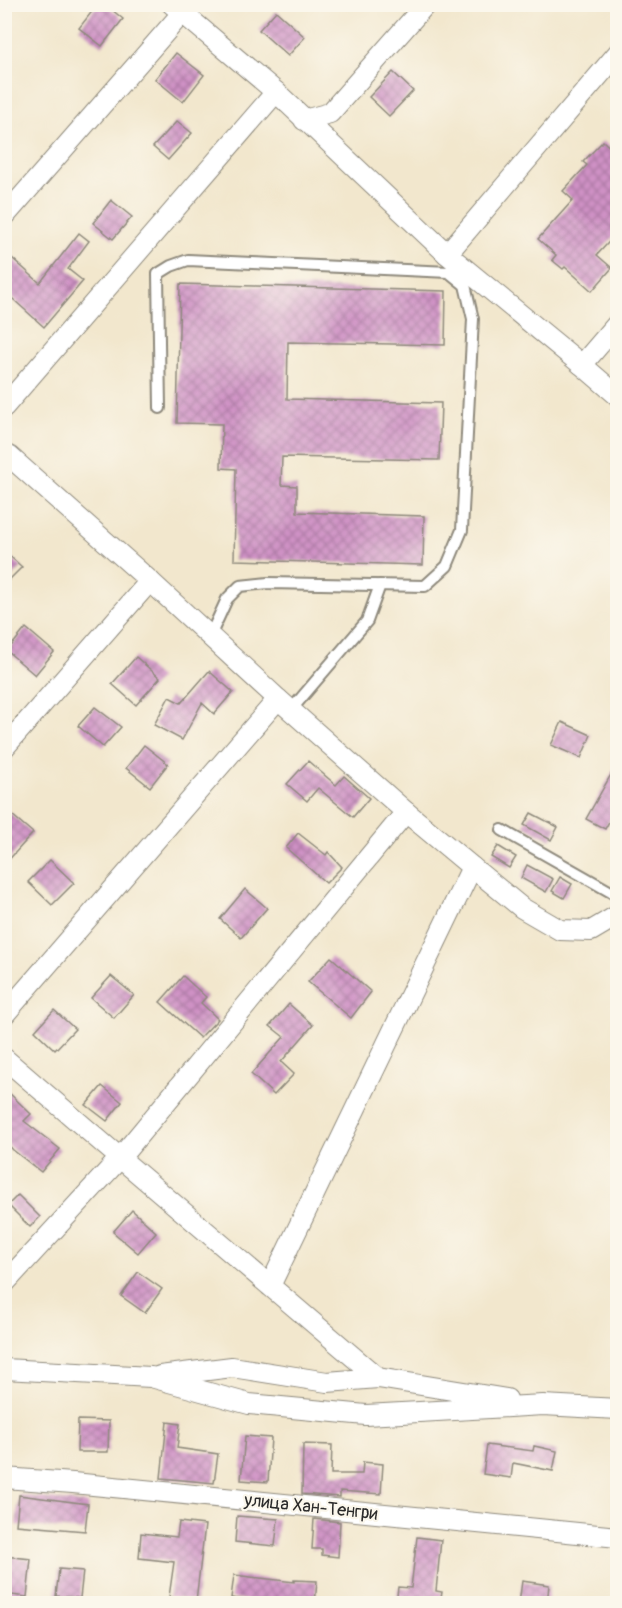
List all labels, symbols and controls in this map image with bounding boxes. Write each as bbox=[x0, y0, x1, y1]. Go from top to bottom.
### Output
street label: улица Хан-Тенгри bbox=[242, 1488, 379, 1525]

